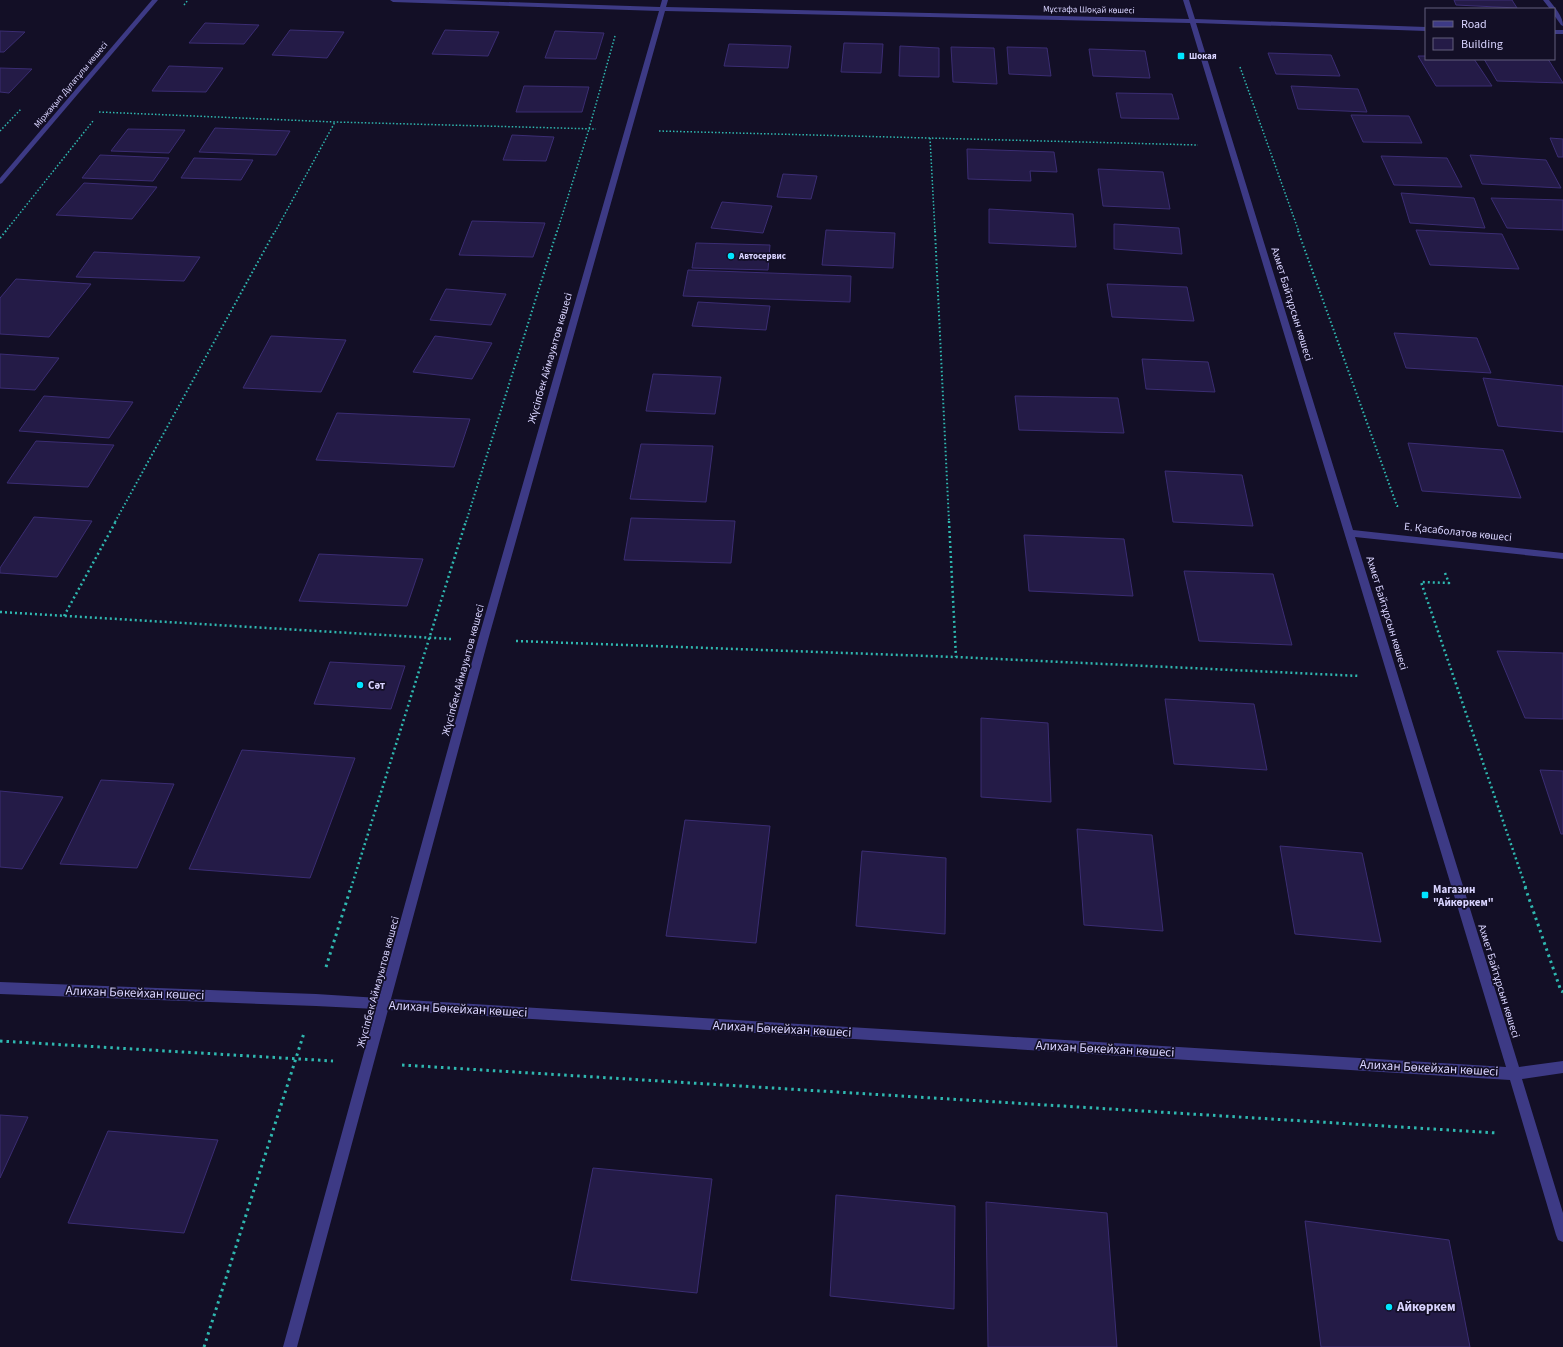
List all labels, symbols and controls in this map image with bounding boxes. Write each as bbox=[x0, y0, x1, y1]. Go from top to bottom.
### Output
street label: Мұстафа Шоқай көшесі bbox=[1043, 3, 1135, 17]
legend bbox=[1425, 8, 1555, 60]
text: Road bbox=[1461, 16, 1487, 33]
text: Building bbox=[1461, 36, 1503, 53]
street label: Міржақып Дұлатұлы көшесі bbox=[31, 39, 111, 131]
place label: Шокая bbox=[1189, 50, 1217, 63]
marker: Шокая bbox=[1176, 51, 1186, 61]
street label: Ахмет Байтұрсын көшесі bbox=[1268, 245, 1316, 363]
place label: Автосервис bbox=[738, 250, 786, 263]
marker: Автосервис bbox=[726, 251, 736, 261]
street label: Жүсіпбек Аймауытов көшесі bbox=[524, 291, 576, 425]
street label: Е. Қасаболатов көшесі bbox=[1403, 519, 1513, 545]
street label: Ахмет Байтұрсын көшесі bbox=[1363, 554, 1411, 672]
street label: Жүсіпбек Аймауытов көшесі bbox=[438, 603, 488, 737]
place label: Сәт bbox=[368, 678, 386, 693]
marker: Сәт bbox=[355, 680, 365, 690]
place label: Магазин "Айкөркем" bbox=[1433, 882, 1494, 910]
marker: Магазин "Айкөркем" bbox=[1420, 890, 1430, 900]
street label: Жүсіпбек Аймауытов көшесі bbox=[353, 915, 403, 1049]
street label: Ахмет Байтұрсын көшесі bbox=[1475, 922, 1523, 1040]
street label: Алихан Бөкейхан көшесі bbox=[65, 982, 205, 1004]
street label: Алихан Бөкейхан көшесі bbox=[388, 996, 528, 1022]
street label: Алихан Бөкейхан көшесі bbox=[712, 1016, 852, 1042]
street label: Алихан Бөкейхан көшесі bbox=[1035, 1036, 1175, 1062]
street label: Алихан Бөкейхан көшесі bbox=[1359, 1055, 1499, 1081]
place label: Айкөркем bbox=[1396, 1298, 1456, 1316]
marker: Айкөркем bbox=[1384, 1302, 1394, 1312]

